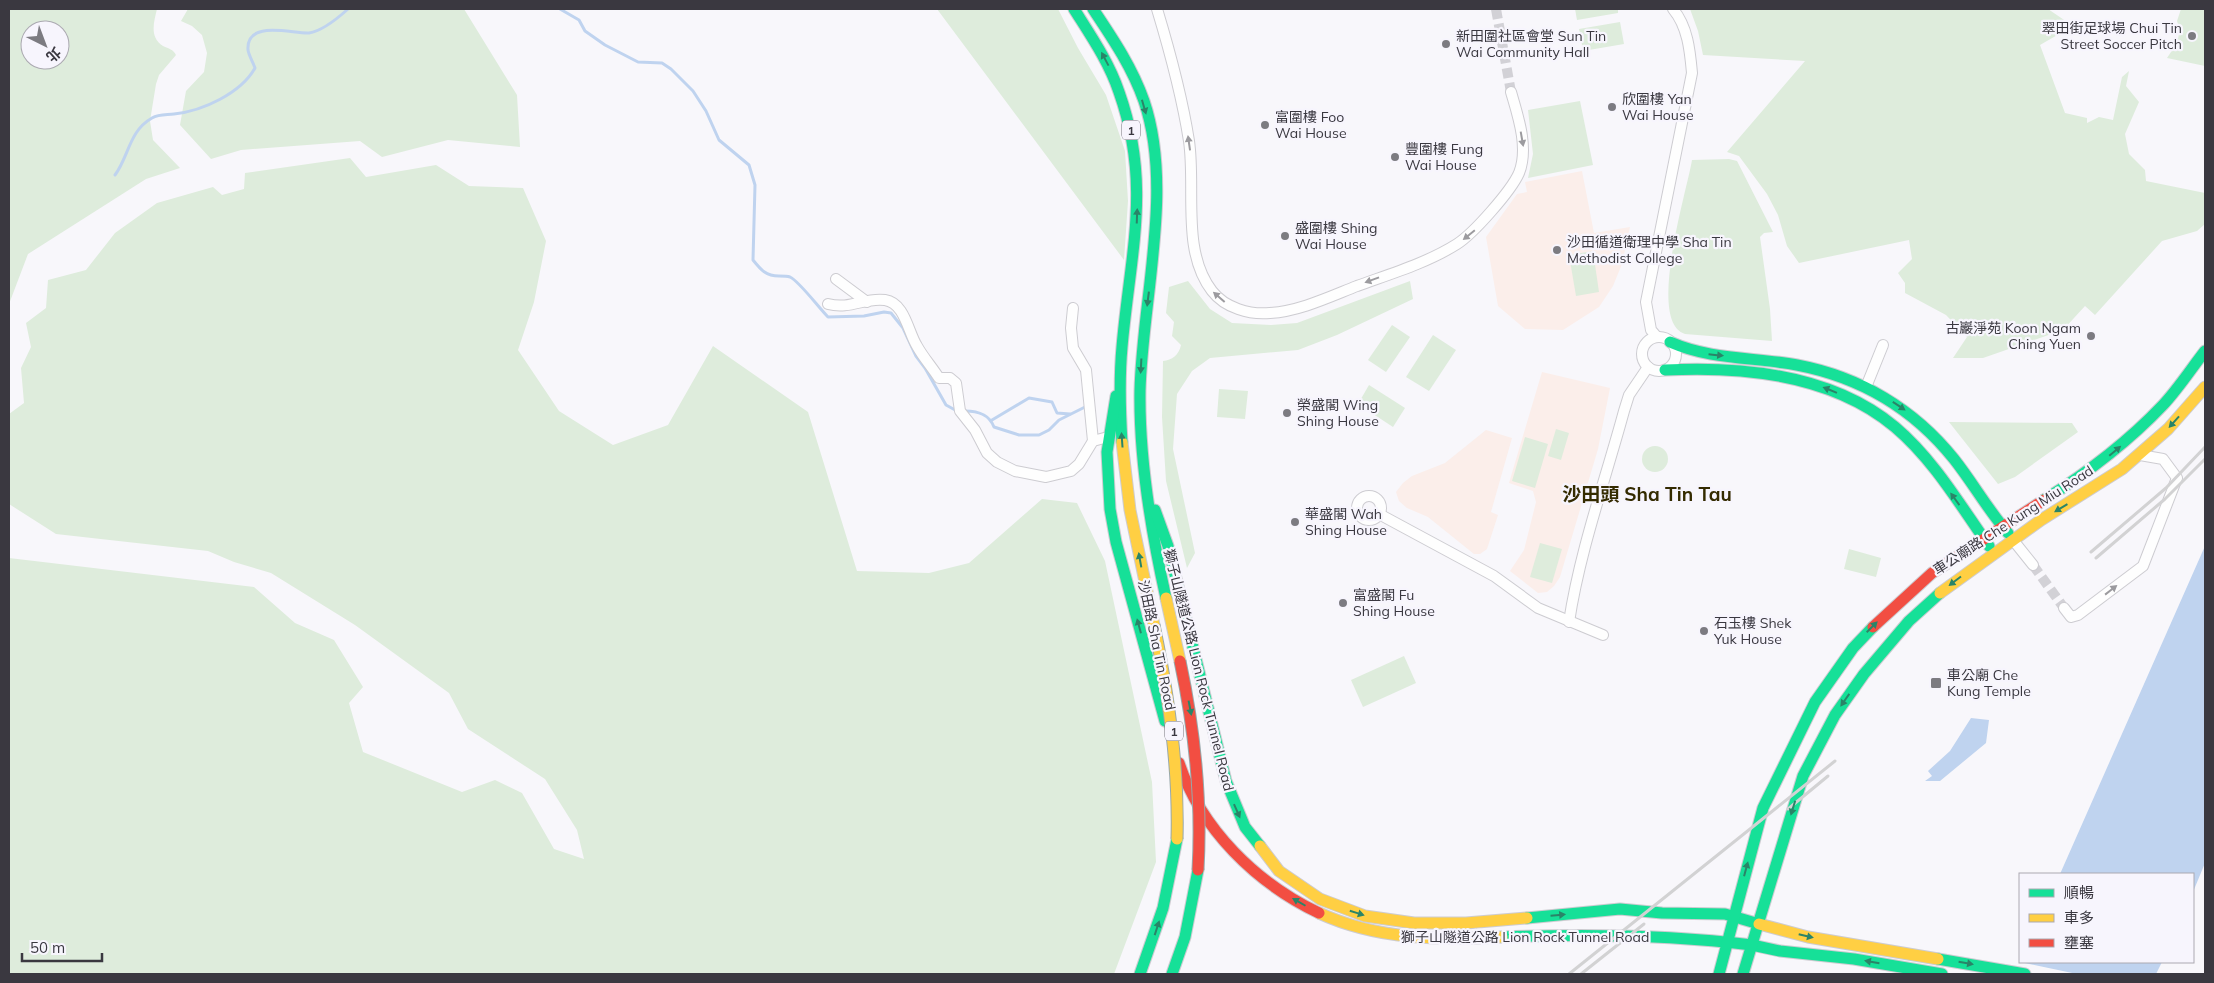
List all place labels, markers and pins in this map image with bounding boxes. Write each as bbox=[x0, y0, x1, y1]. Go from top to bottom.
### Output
place label: 翠田街足球場 Chui Tin Street Soccer Pitch bbox=[2042, 19, 2182, 53]
place label: 新田圍社區會堂 Sun Tin Wai Community Hall bbox=[1456, 27, 1606, 61]
marker: 翠田街足球場 Chui Tin Street Soccer Pitch bbox=[2186, 30, 2198, 42]
marker: 新田圍社區會堂 Sun Tin Wai Community Hall bbox=[1440, 38, 1452, 50]
place label: 欣圍樓 Yan Wai House bbox=[1622, 90, 1694, 124]
marker: 欣圍樓 Yan Wai House bbox=[1606, 101, 1618, 113]
place label: 富圍樓 Foo Wai House bbox=[1275, 108, 1347, 142]
marker: 富圍樓 Foo Wai House bbox=[1259, 119, 1271, 131]
place label: 豐圍樓 Fung Wai House bbox=[1405, 140, 1483, 174]
marker: 豐圍樓 Fung Wai House bbox=[1389, 151, 1401, 163]
place label: 盛圍樓 Shing Wai House bbox=[1295, 219, 1378, 253]
marker: 盛圍樓 Shing Wai House bbox=[1279, 230, 1291, 242]
place label: 沙田循道衛理中學 Sha Tin Methodist College bbox=[1567, 233, 1732, 267]
marker: 沙田循道衛理中學 Sha Tin Methodist College bbox=[1551, 244, 1563, 256]
place label: 古巖淨苑 Koon Ngam Ching Yuen bbox=[1945, 319, 2081, 353]
marker: 古巖淨苑 Koon Ngam Ching Yuen bbox=[2085, 330, 2097, 342]
place label: 榮盛閣 Wing Shing House bbox=[1297, 396, 1379, 430]
marker: 榮盛閣 Wing Shing House bbox=[1281, 407, 1293, 419]
place label: 華盛閣 Wah Shing House bbox=[1305, 505, 1387, 539]
marker: 華盛閣 Wah Shing House bbox=[1289, 516, 1301, 528]
place label: 富盛閣 Fu Shing House bbox=[1353, 586, 1435, 620]
marker: 富盛閣 Fu Shing House bbox=[1337, 597, 1349, 609]
place label: 石玉樓 Shek Yuk House bbox=[1713, 614, 1792, 648]
marker: 石玉樓 Shek Yuk House bbox=[1698, 625, 1710, 637]
place label: 車公廟 Che Kung Temple bbox=[1947, 666, 2031, 700]
marker: 車公廟 Che Kung Temple bbox=[1929, 676, 1943, 690]

